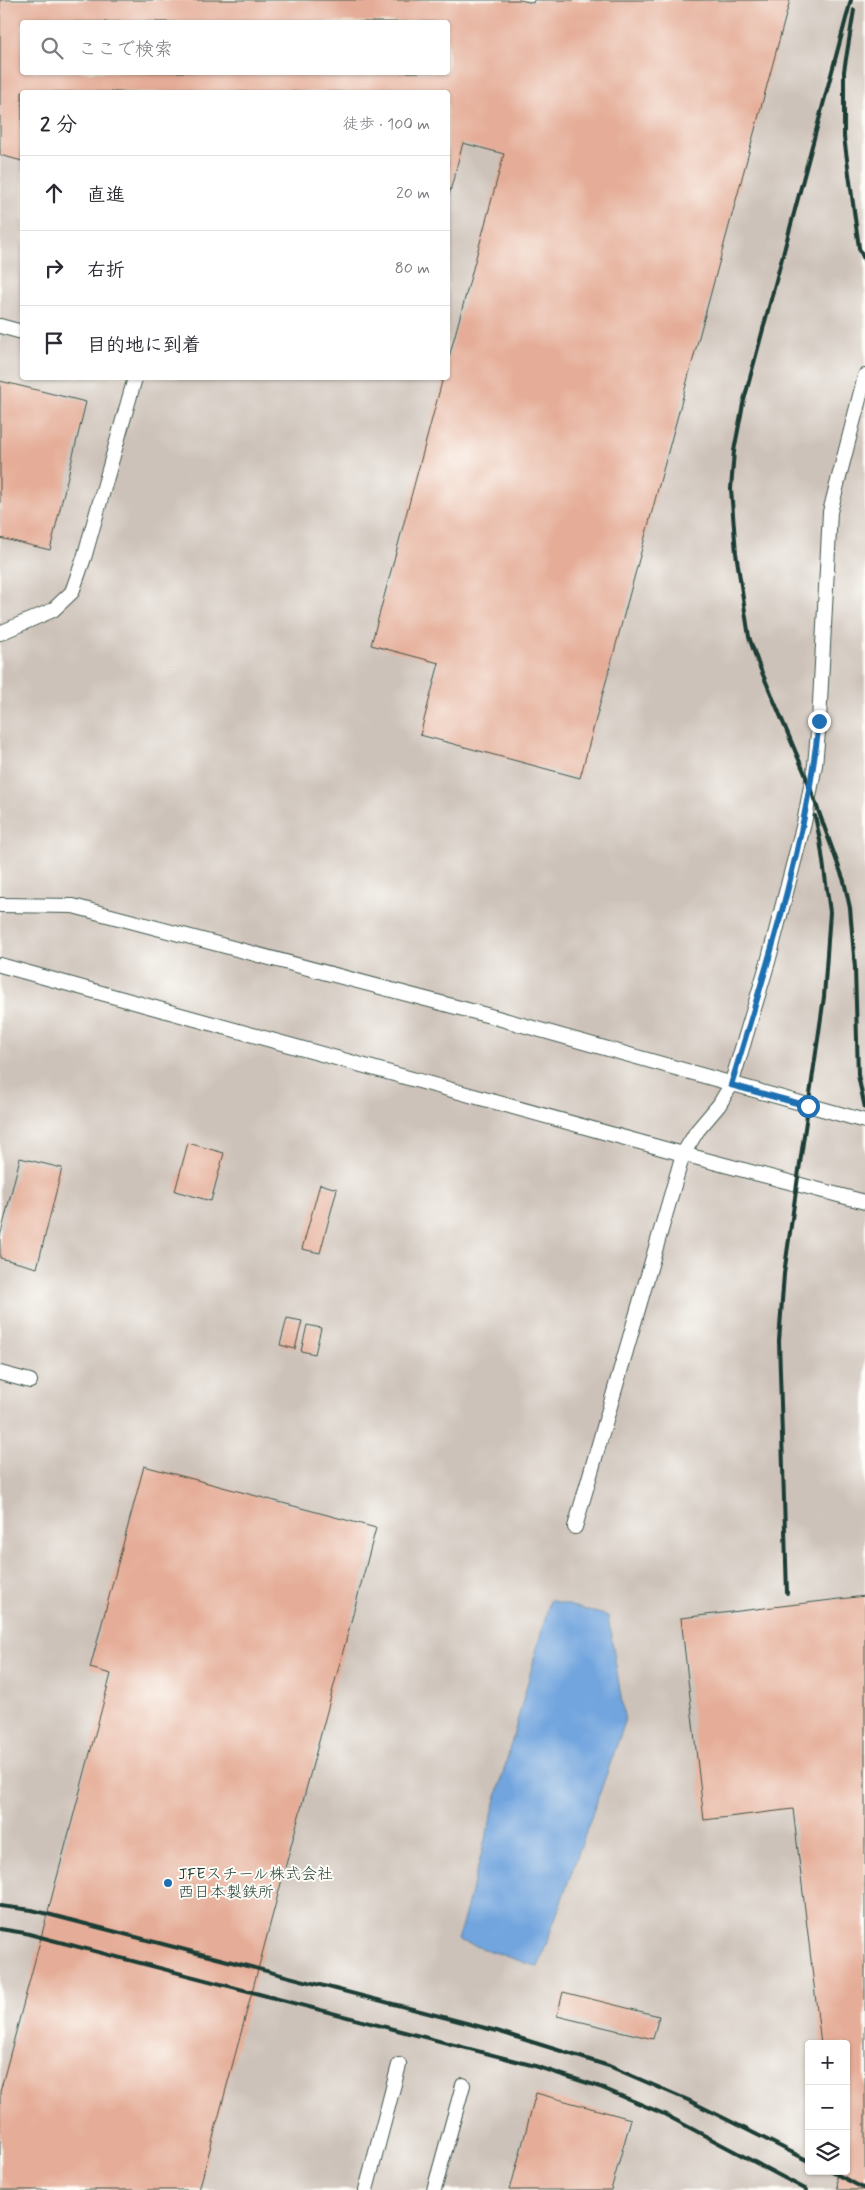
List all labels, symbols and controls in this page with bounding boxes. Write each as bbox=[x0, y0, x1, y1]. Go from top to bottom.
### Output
search box bbox=[20, 20, 450, 75]
icon: search bbox=[38, 34, 66, 62]
text: ここで検索 bbox=[78, 37, 173, 62]
text: 2 分 bbox=[40, 111, 77, 139]
text: 徒歩 · 100 m bbox=[343, 114, 430, 135]
icon: ahead bbox=[40, 179, 68, 207]
text: 直進 bbox=[87, 183, 125, 208]
text: 20 m bbox=[396, 183, 430, 204]
icon: right bbox=[40, 254, 68, 282]
text: 右折 bbox=[87, 258, 125, 283]
text: 80 m bbox=[395, 258, 430, 279]
icon: arrive bbox=[40, 329, 68, 357]
text: 目的地に到着 bbox=[87, 333, 201, 358]
route end bbox=[808, 710, 831, 733]
route start bbox=[797, 1095, 820, 1118]
place label: JFEスチール株式会社 西日本製鉄所 bbox=[178, 1864, 333, 1903]
marker: JFEスチール株式会社 西日本製鉄所 bbox=[162, 1877, 174, 1889]
map controls bbox=[805, 2040, 850, 2175]
button: + bbox=[805, 2040, 850, 2085]
button: − bbox=[805, 2085, 850, 2130]
button: layers bbox=[805, 2130, 850, 2175]

